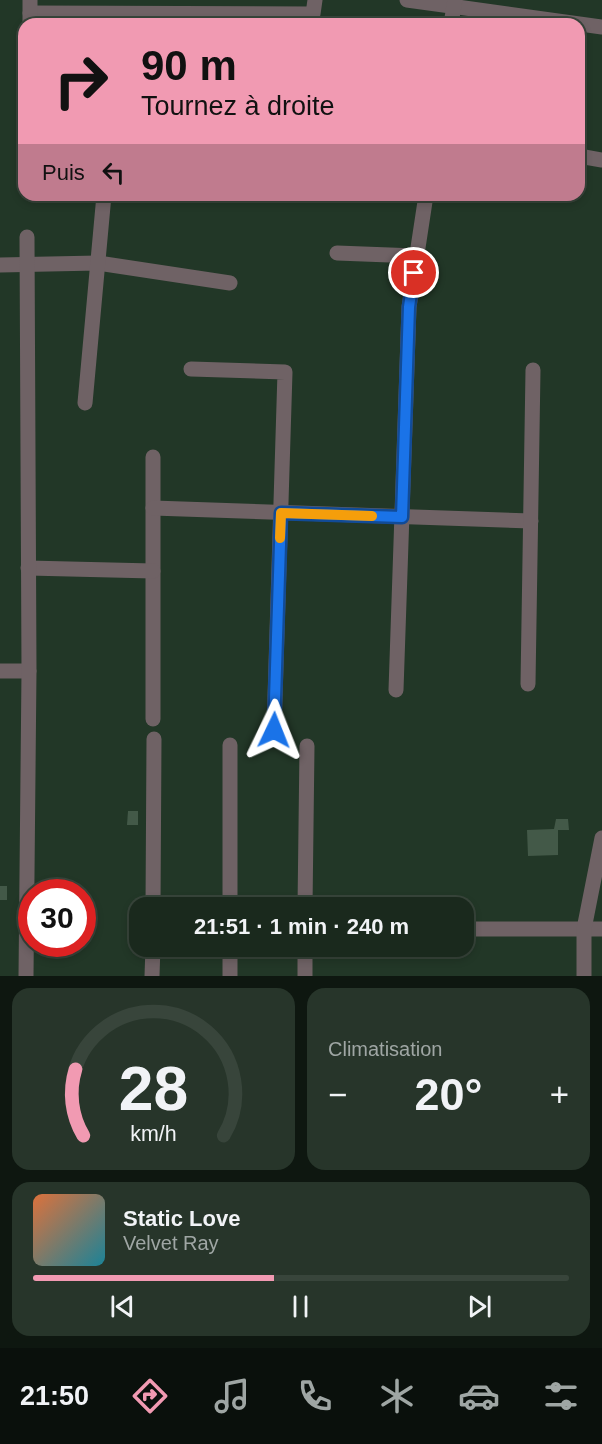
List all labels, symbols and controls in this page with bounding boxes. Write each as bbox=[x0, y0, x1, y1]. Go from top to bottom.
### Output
icon: right bbox=[42, 42, 120, 120]
text: 90 m bbox=[141, 42, 237, 89]
text: Tournez à droite bbox=[141, 91, 335, 121]
icon: left bbox=[97, 156, 130, 189]
text: Puis bbox=[42, 160, 85, 185]
pin bbox=[388, 247, 439, 298]
icon: arrive bbox=[397, 256, 430, 289]
position arrow bbox=[242, 698, 306, 762]
speed limit sign: 30 bbox=[18, 879, 96, 957]
text: 21:51 · 1 min · 240 m bbox=[194, 914, 409, 939]
text: Climatisation bbox=[328, 1038, 442, 1060]
text: 28 bbox=[119, 1054, 188, 1123]
text: 20° bbox=[414, 1069, 483, 1120]
text: − bbox=[328, 1076, 347, 1113]
text: + bbox=[550, 1076, 569, 1113]
text: km/h bbox=[130, 1122, 177, 1146]
text: Static Love bbox=[123, 1206, 240, 1231]
text: Velvet Ray bbox=[123, 1232, 219, 1254]
icon: previous bbox=[106, 1290, 139, 1323]
icon: pause bbox=[284, 1290, 317, 1323]
icon: next bbox=[463, 1290, 496, 1323]
icon: directions bbox=[129, 1375, 171, 1417]
icon: music bbox=[211, 1375, 253, 1417]
icon: phone bbox=[294, 1375, 336, 1417]
icon: climate bbox=[376, 1375, 418, 1417]
icon: car bbox=[458, 1375, 500, 1417]
icon: filters bbox=[540, 1375, 582, 1417]
text: 21:50 bbox=[20, 1381, 89, 1411]

